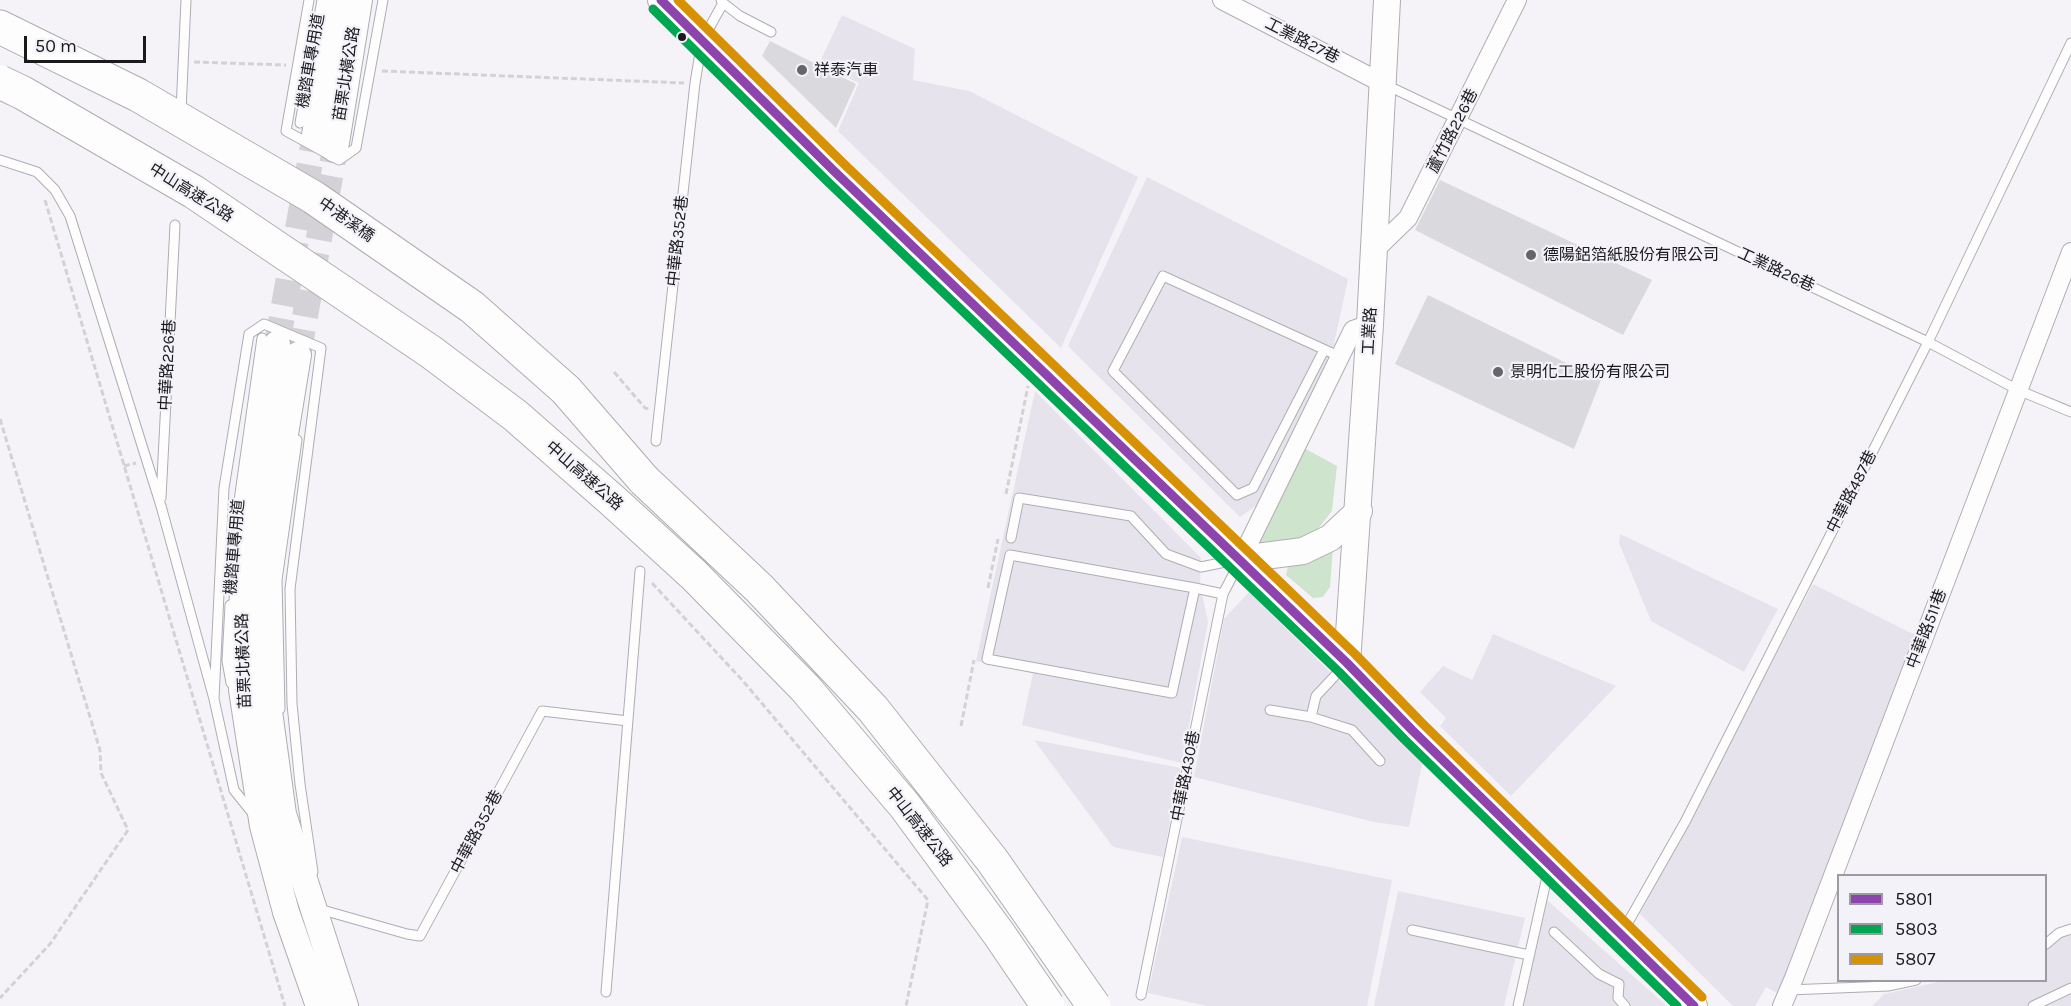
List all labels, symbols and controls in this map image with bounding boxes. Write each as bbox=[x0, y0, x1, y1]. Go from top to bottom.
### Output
street label: 機踏車專用道 bbox=[293, 12, 329, 110]
street label: 工業路27巷 bbox=[1262, 14, 1342, 68]
scale bar bbox=[27, 24, 148, 62]
street label: 苗栗北橫公路 bbox=[330, 25, 364, 123]
unlabelled marker bbox=[676, 31, 688, 43]
text: 50 m bbox=[35, 35, 77, 57]
place label: 祥泰汽車 bbox=[814, 60, 878, 80]
marker: 祥泰汽車 bbox=[795, 63, 809, 77]
street label: 蘆竹路226巷 bbox=[1424, 86, 1482, 176]
street label: 中山高速公路 bbox=[145, 159, 237, 227]
street label: 中港溪橋 bbox=[314, 194, 378, 246]
street label: 中華路352巷 bbox=[664, 194, 692, 288]
street label: 工業路26巷 bbox=[1735, 244, 1817, 296]
place label: 德陽鋁箔紙股份有限公司 bbox=[1543, 245, 1719, 265]
marker: 德陽鋁箔紙股份有限公司 bbox=[1524, 248, 1538, 262]
street label: 工業路 bbox=[1359, 307, 1381, 355]
street label: 中華路226巷 bbox=[156, 319, 180, 411]
place label: 景明化工股份有限公司 bbox=[1510, 362, 1670, 382]
marker: 景明化工股份有限公司 bbox=[1491, 365, 1505, 379]
street label: 中山高速公路 bbox=[541, 437, 627, 515]
street label: 中華路487巷 bbox=[1823, 447, 1881, 537]
street label: 機踏車專用道 bbox=[221, 498, 249, 596]
street label: 中華路511巷 bbox=[1903, 587, 1951, 671]
street label: 苗栗北橫公路 bbox=[233, 613, 255, 709]
street label: 中華路430巷 bbox=[1168, 729, 1204, 823]
street label: 中山高速公路 bbox=[882, 783, 956, 871]
street label: 中華路352巷 bbox=[447, 787, 507, 877]
legend bbox=[1837, 874, 2047, 982]
text: 5801 bbox=[1895, 888, 1933, 910]
text: 5803 bbox=[1895, 918, 1938, 940]
text: 5807 bbox=[1895, 948, 1935, 970]

